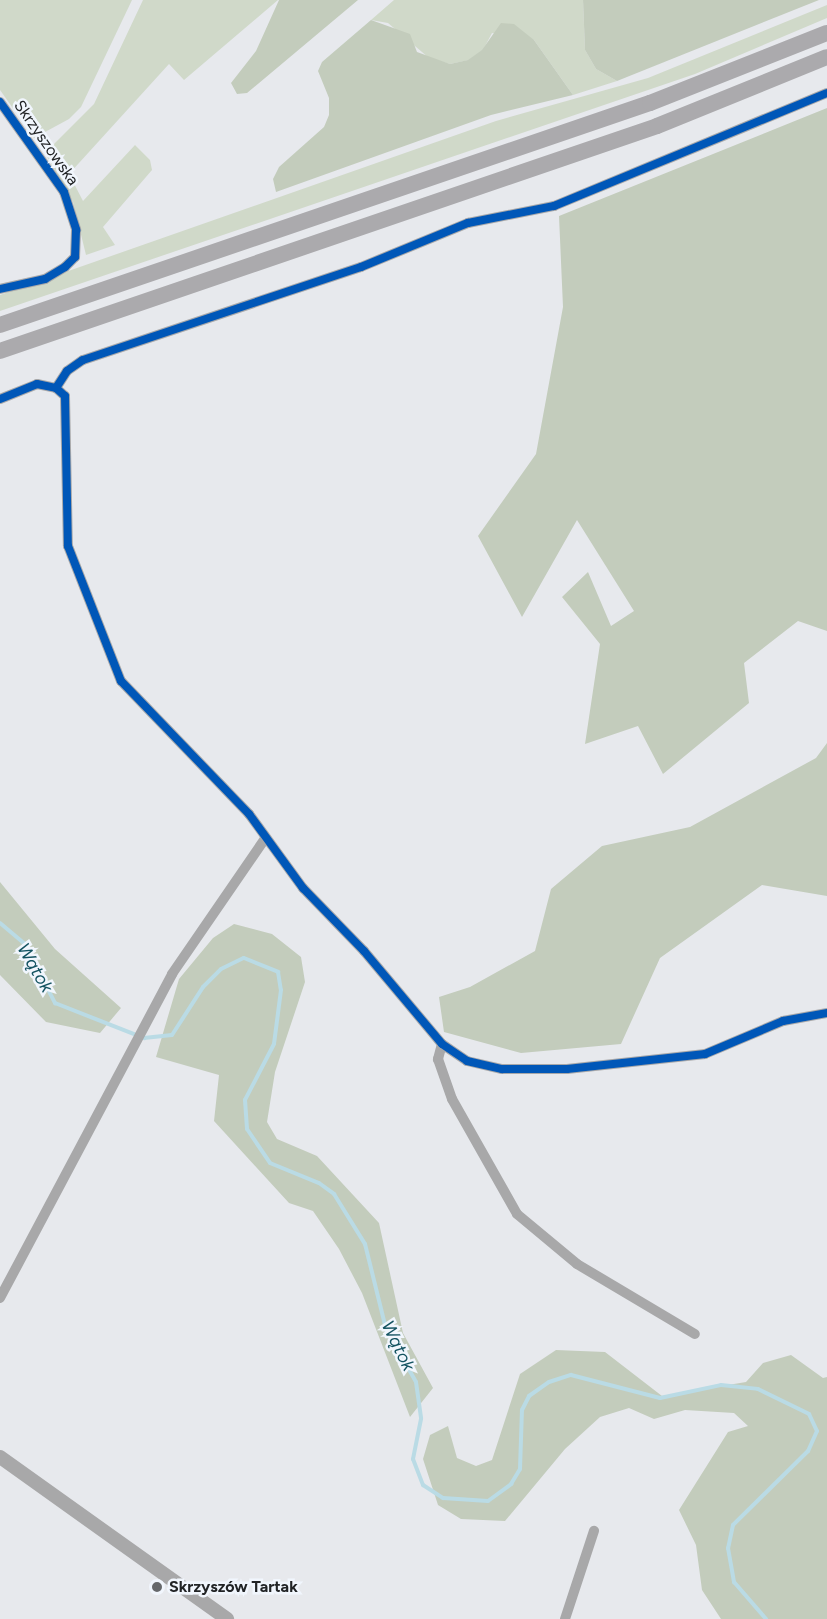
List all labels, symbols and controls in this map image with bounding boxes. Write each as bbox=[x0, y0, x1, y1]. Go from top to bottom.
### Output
street label: Skrzyszowska bbox=[10, 97, 82, 189]
water label: Wątok bbox=[12, 940, 58, 996]
water label: Wątok bbox=[377, 1317, 419, 1375]
place label: Skrzyszów Tartak bbox=[169, 1577, 298, 1597]
marker: Skrzyszów Tartak bbox=[150, 1580, 164, 1594]

